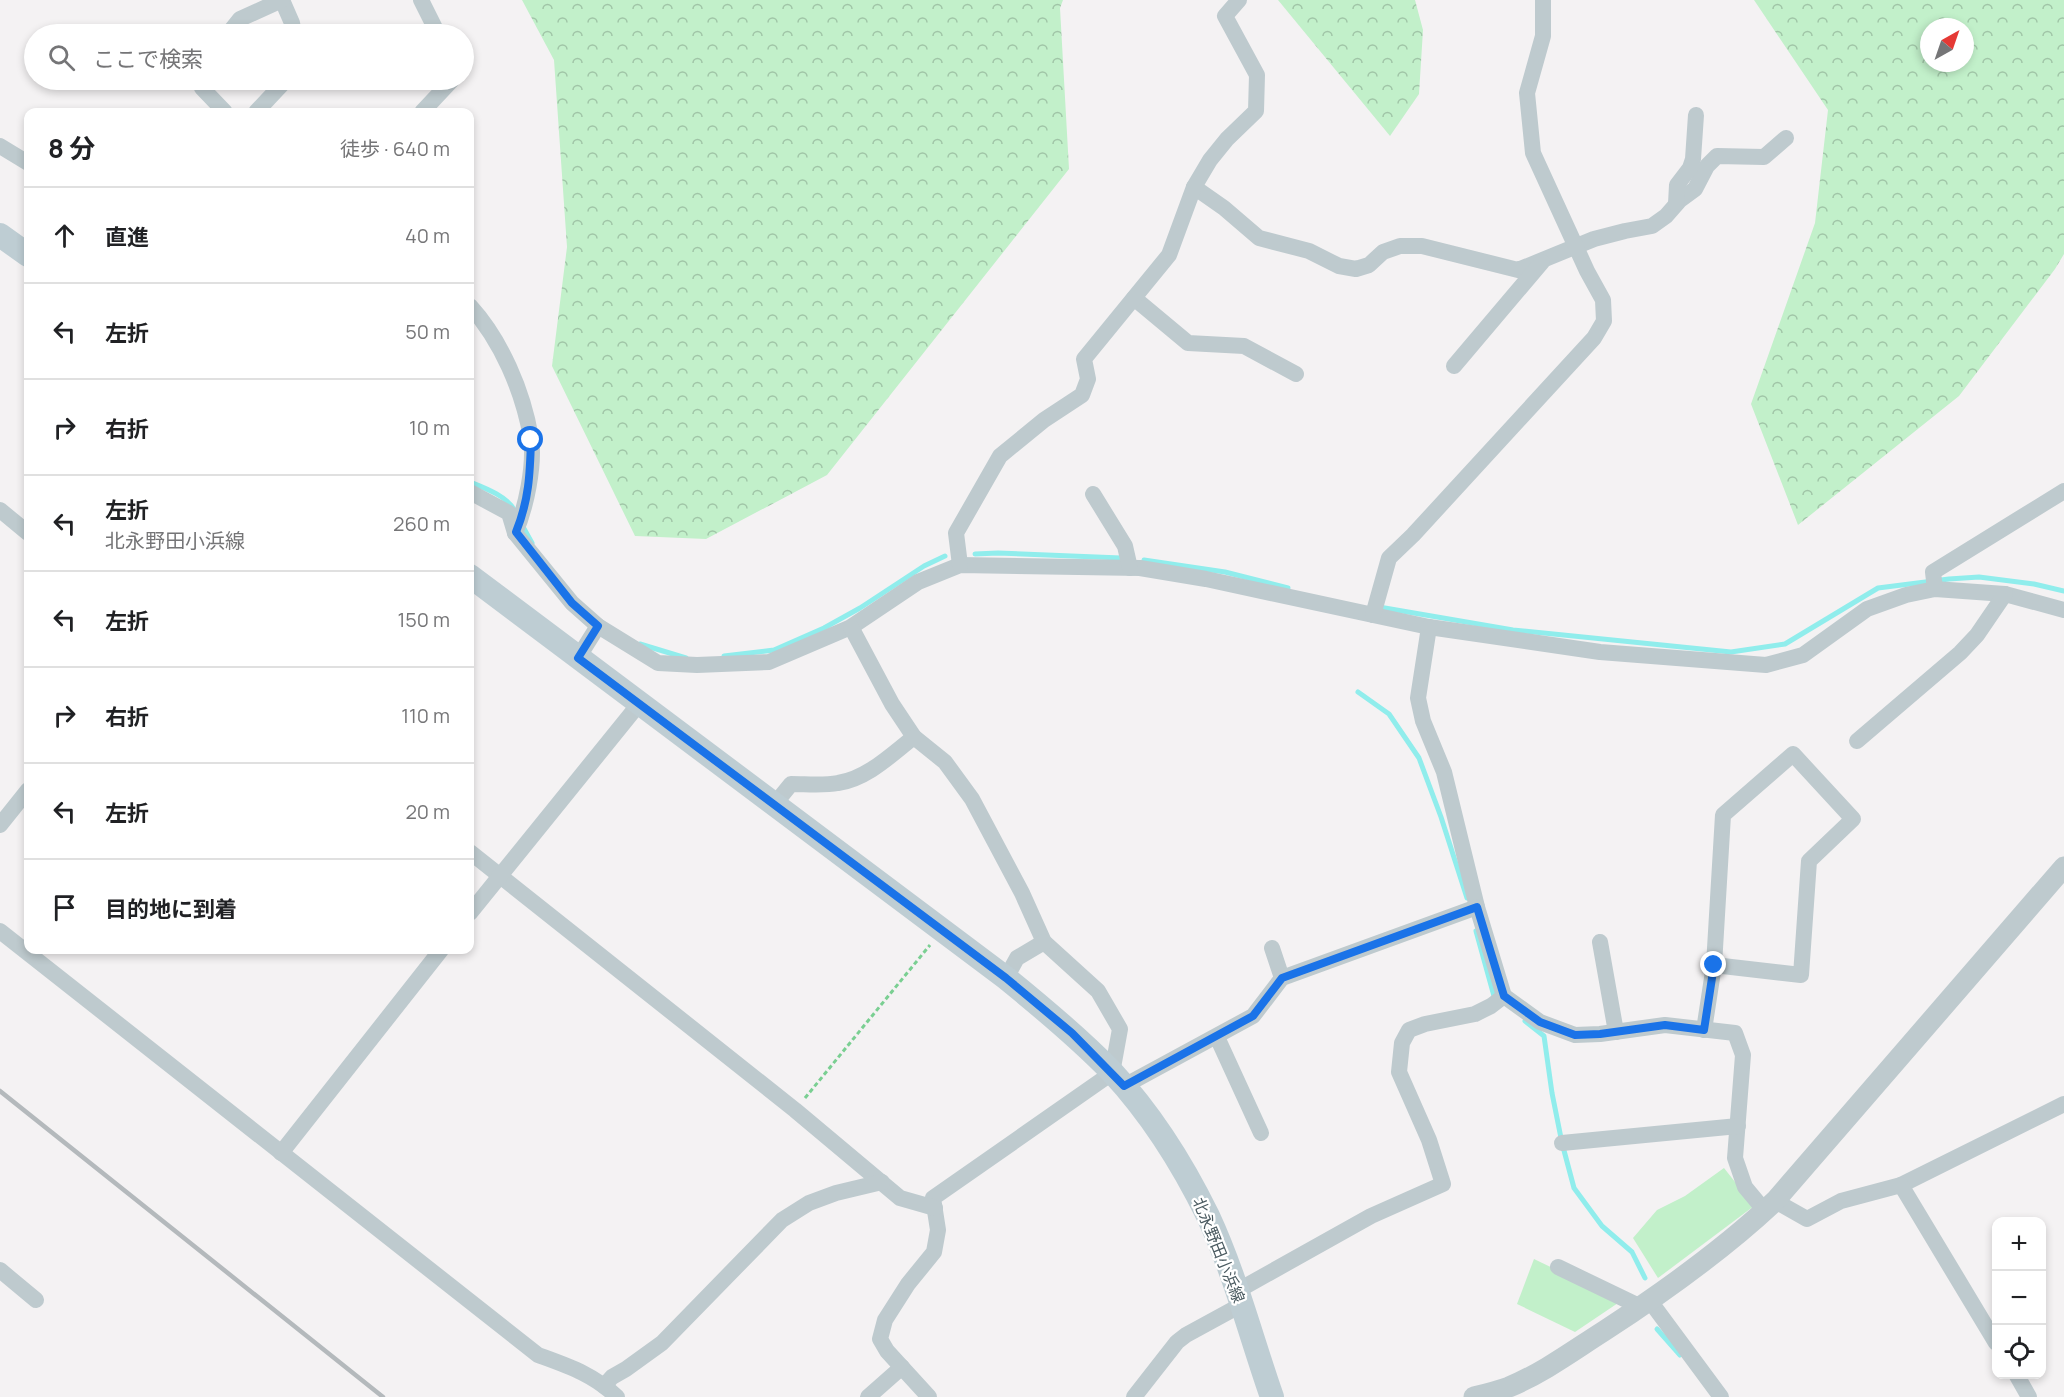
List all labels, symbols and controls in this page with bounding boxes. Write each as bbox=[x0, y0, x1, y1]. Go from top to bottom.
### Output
north arrow bbox=[1920, 18, 1974, 72]
search box bbox=[24, 24, 474, 90]
icon: search bbox=[45, 41, 78, 74]
text: ここで検索 bbox=[93, 44, 203, 74]
text: 8 分 bbox=[48, 130, 95, 166]
text: 徒歩 · 640 m bbox=[340, 135, 450, 162]
icon: ahead bbox=[48, 219, 81, 252]
text: 直進 bbox=[105, 222, 149, 252]
text: 40 m bbox=[405, 222, 450, 249]
icon: left bbox=[48, 315, 81, 348]
text: 左折 bbox=[105, 318, 149, 348]
text: 50 m bbox=[405, 318, 450, 345]
icon: right bbox=[48, 411, 81, 444]
text: 右折 bbox=[105, 414, 149, 444]
text: 10 m bbox=[409, 414, 450, 441]
route start bbox=[517, 426, 543, 452]
text: 左折 bbox=[105, 495, 149, 525]
icon: left bbox=[48, 507, 81, 540]
text: 260 m bbox=[393, 510, 450, 537]
text: 北永野田小浜線 bbox=[105, 527, 245, 554]
icon: left bbox=[48, 603, 81, 636]
text: 左折 bbox=[105, 606, 149, 636]
text: 150 m bbox=[397, 606, 450, 633]
icon: right bbox=[48, 699, 81, 732]
text: 右折 bbox=[105, 702, 149, 732]
text: 110 m bbox=[401, 702, 450, 729]
icon: left bbox=[48, 795, 81, 828]
text: 左折 bbox=[105, 798, 149, 828]
text: 20 m bbox=[405, 798, 450, 825]
icon: arrive bbox=[48, 891, 81, 924]
text: 目的地に到着 bbox=[105, 894, 237, 924]
route end bbox=[1700, 951, 1726, 977]
street label: 北永野田小浜線 bbox=[1188, 1194, 1250, 1306]
map controls bbox=[1992, 1217, 2046, 1379]
button: + bbox=[1992, 1217, 2046, 1271]
button: − bbox=[1992, 1271, 2046, 1325]
button: locate bbox=[1992, 1325, 2046, 1379]

